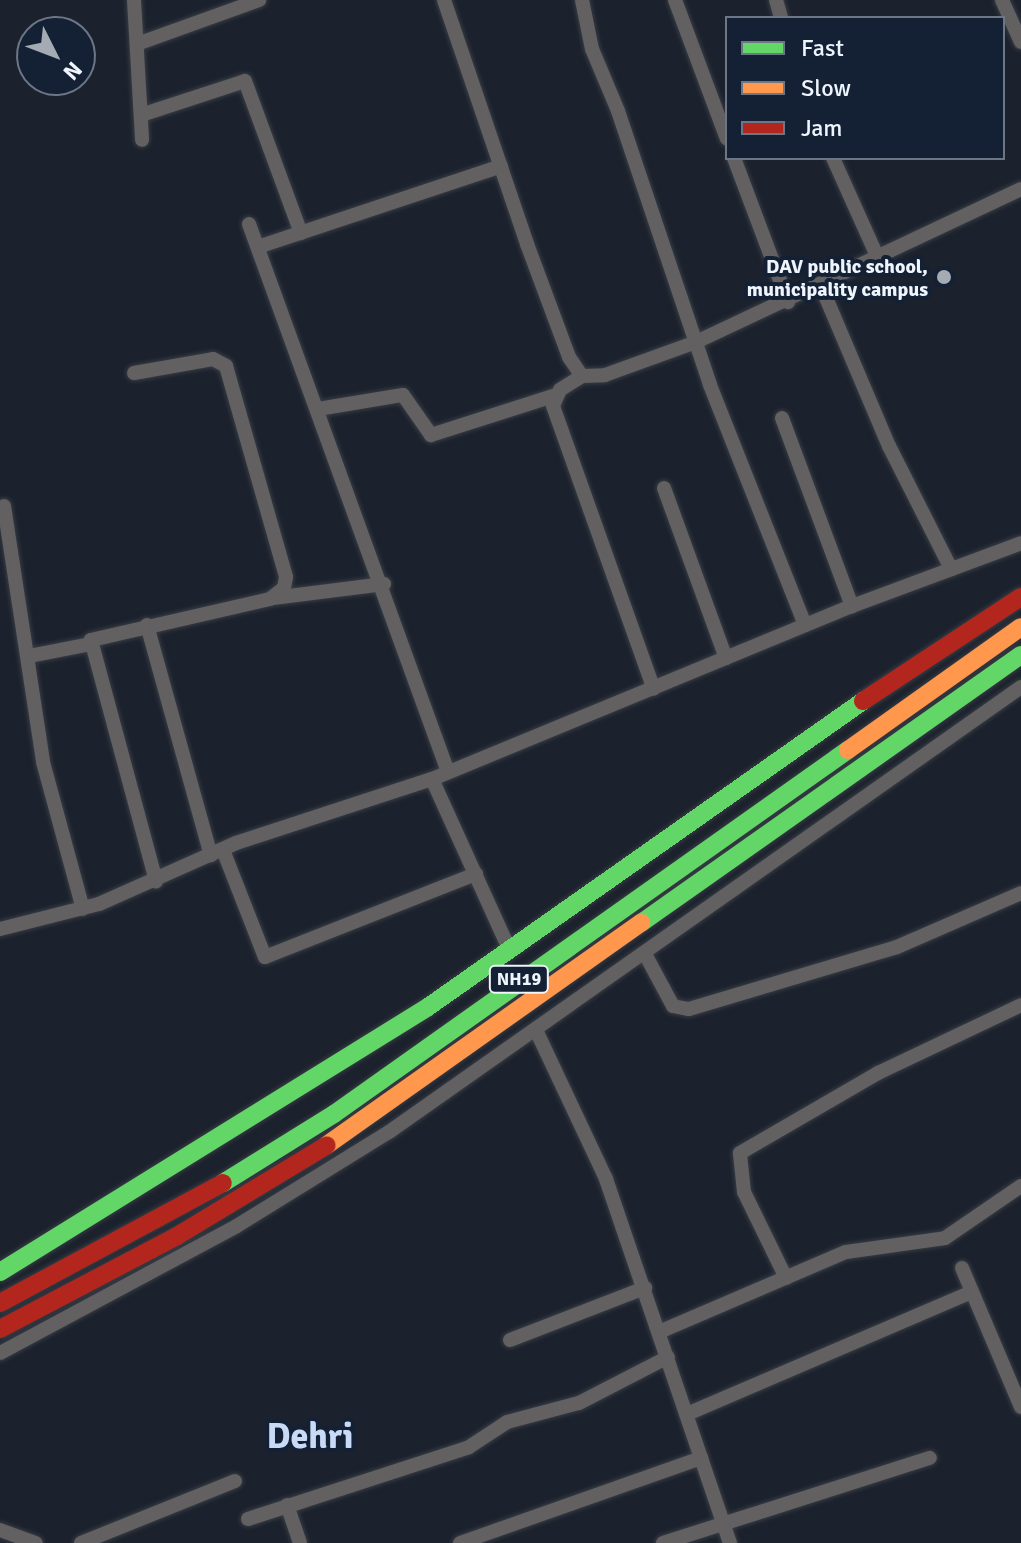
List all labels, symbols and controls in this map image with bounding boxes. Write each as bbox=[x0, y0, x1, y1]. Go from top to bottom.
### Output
north arrow bbox=[16, 16, 96, 96]
legend bbox=[725, 16, 1005, 160]
text: Fast bbox=[801, 33, 844, 63]
text: N bbox=[58, 56, 88, 86]
text: Slow bbox=[801, 73, 851, 103]
text: Jam bbox=[801, 113, 842, 143]
place label: DAV public school, municipality campus bbox=[747, 254, 928, 301]
marker: DAV public school, municipality campus bbox=[935, 268, 953, 286]
road number: NH19 bbox=[487, 965, 551, 993]
district label: Dehri bbox=[266, 1415, 354, 1459]

